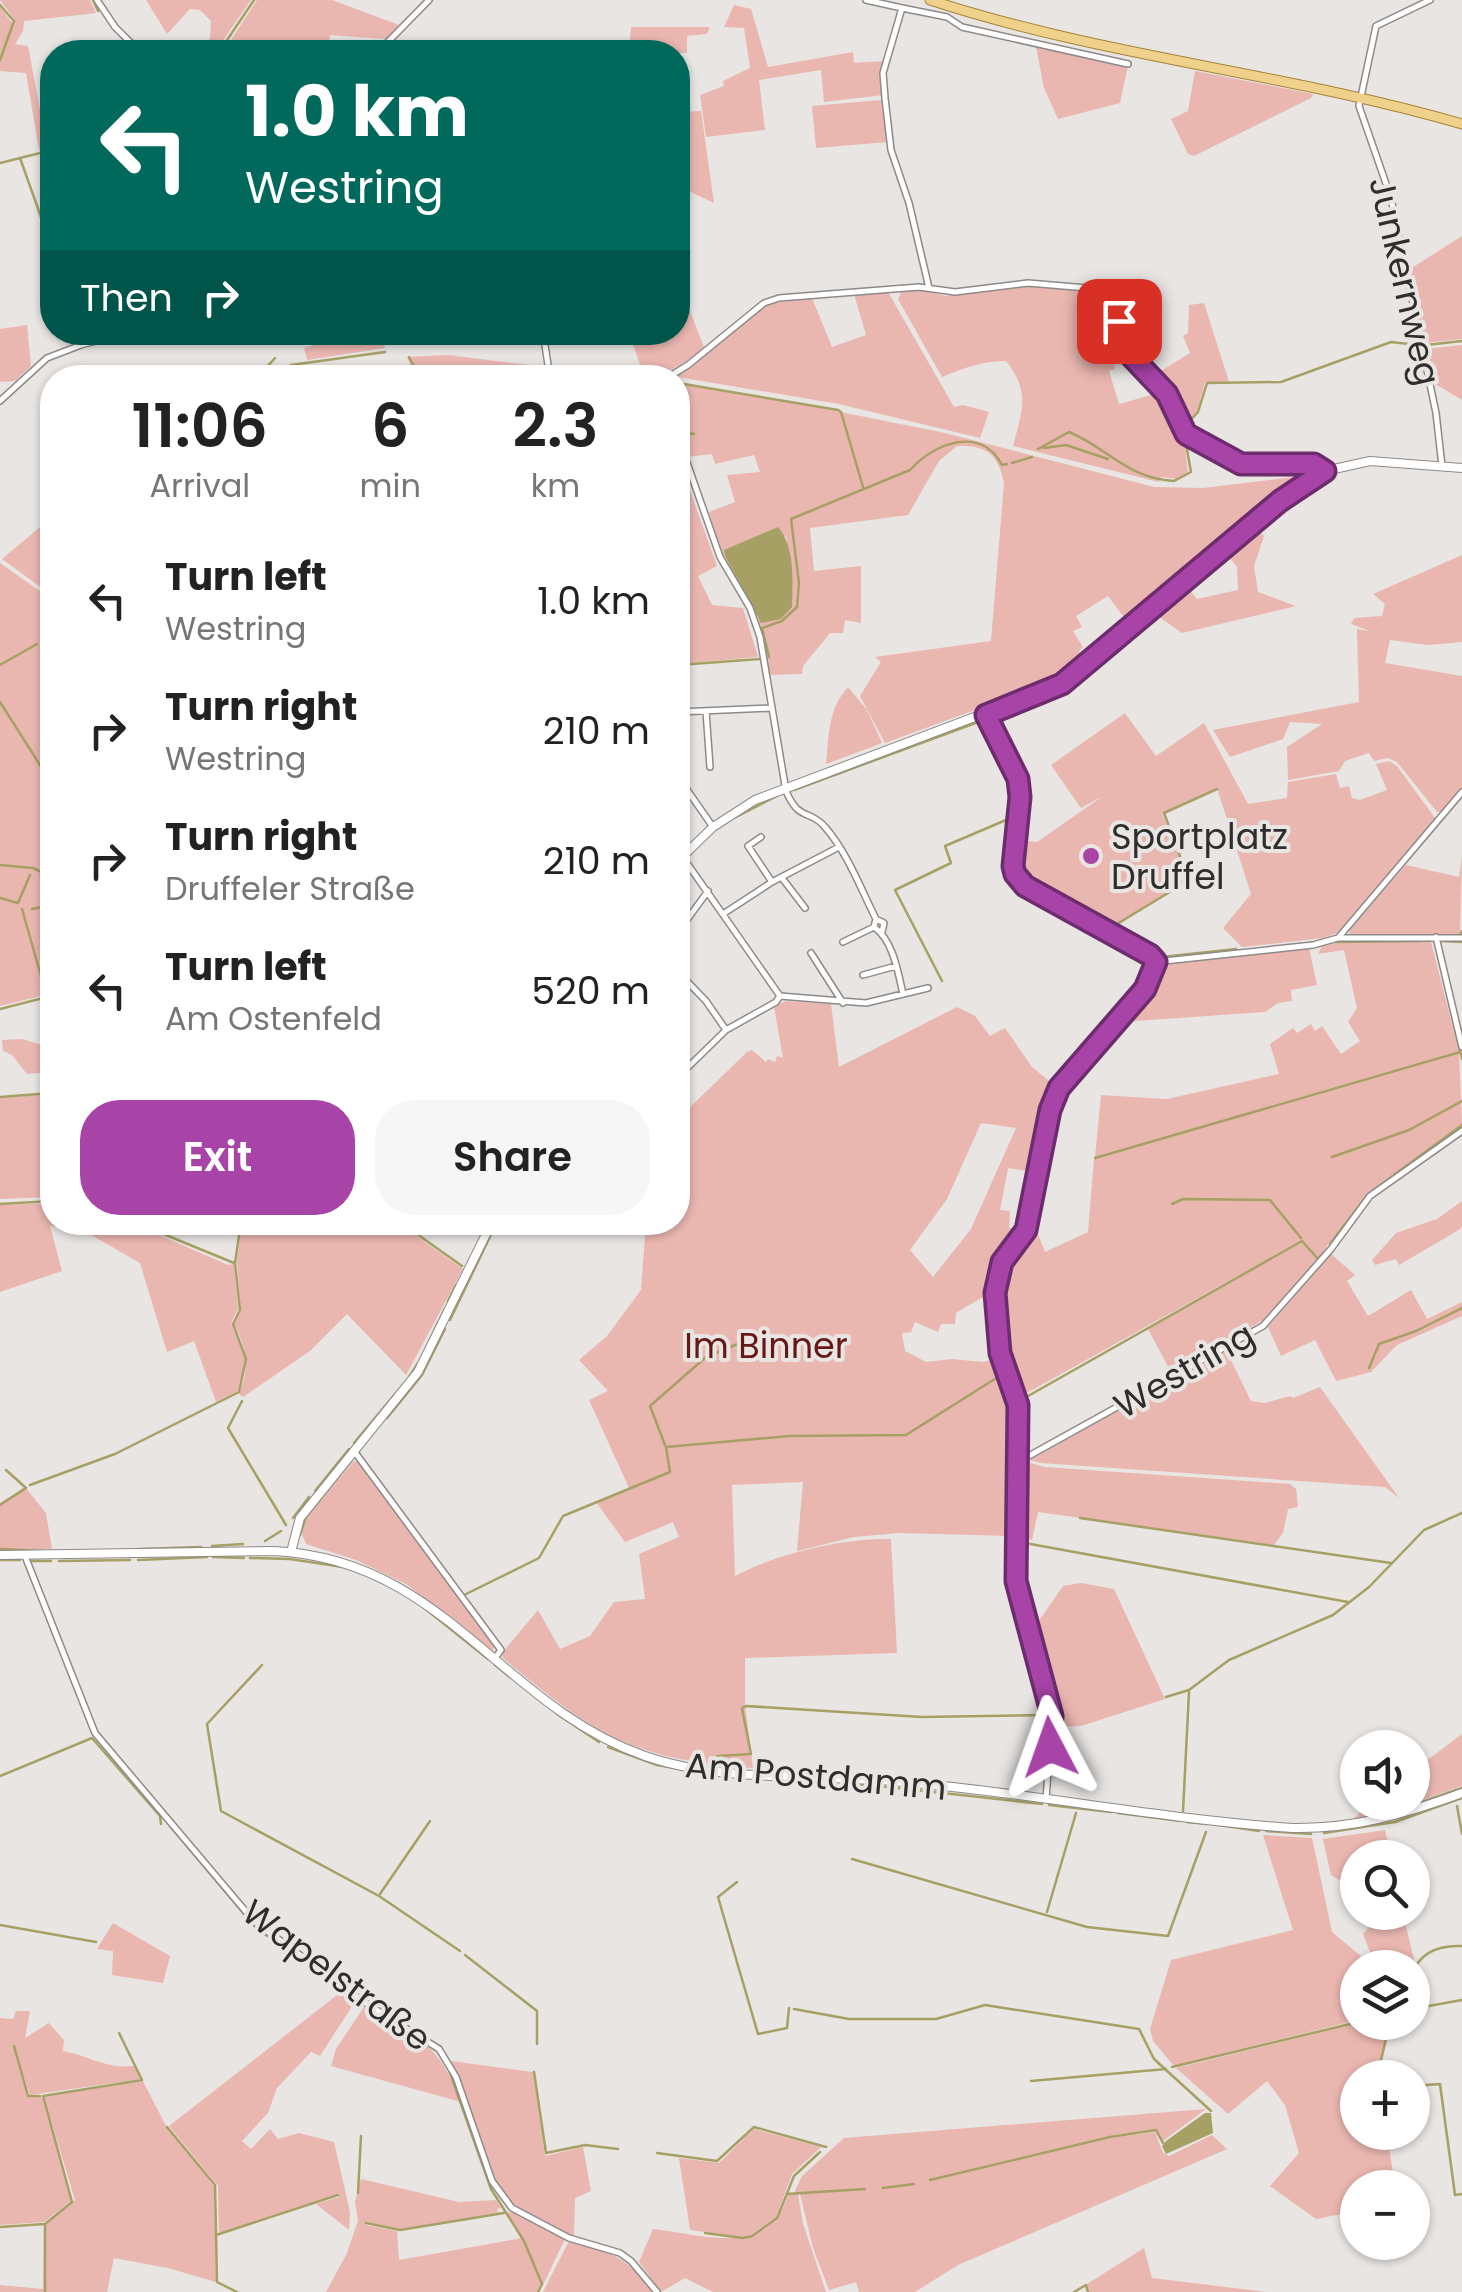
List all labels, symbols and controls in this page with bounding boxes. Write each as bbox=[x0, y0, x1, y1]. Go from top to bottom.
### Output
text: 1.0 km bbox=[245, 62, 469, 161]
icon: left bbox=[80, 80, 210, 210]
text: Westring bbox=[245, 156, 444, 219]
street label: Junkernweg bbox=[1357, 172, 1453, 390]
icon: right bbox=[193, 270, 248, 325]
text: Then bbox=[80, 271, 173, 324]
pin bbox=[1077, 279, 1162, 364]
icon: arrive bbox=[1092, 294, 1147, 349]
text: 11:06 bbox=[132, 384, 268, 468]
text: 6 bbox=[371, 384, 409, 468]
text: 2.3 bbox=[512, 384, 598, 468]
text: Arrival bbox=[149, 463, 250, 508]
text: min bbox=[360, 463, 421, 508]
text: km bbox=[531, 463, 580, 508]
text: Turn left bbox=[165, 550, 327, 603]
icon: left bbox=[80, 573, 135, 628]
text: 1.0 km bbox=[537, 574, 650, 627]
text: Westring bbox=[165, 606, 306, 651]
text: Turn right bbox=[165, 680, 357, 733]
icon: right bbox=[80, 703, 135, 758]
text: 210 m bbox=[543, 704, 650, 757]
text: Westring bbox=[165, 736, 306, 781]
text: Turn right bbox=[165, 810, 357, 863]
place label: Sportplatz Druffel bbox=[1111, 812, 1288, 901]
icon: right bbox=[80, 833, 135, 888]
text: 210 m bbox=[543, 834, 650, 887]
marker: Sportplatz Druffel bbox=[1080, 845, 1102, 867]
text: Druffeler Straße bbox=[165, 866, 415, 911]
text: Turn left bbox=[165, 940, 327, 993]
icon: left bbox=[80, 963, 135, 1018]
text: 520 m bbox=[531, 964, 650, 1017]
text: Am Ostenfeld bbox=[165, 996, 382, 1041]
button: Exit bbox=[80, 1100, 355, 1215]
button: Share bbox=[375, 1100, 650, 1215]
street label: Westring bbox=[1105, 1310, 1263, 1430]
park label: Im Binner bbox=[684, 1321, 848, 1370]
position arrow bbox=[998, 1695, 1102, 1799]
map controls bbox=[1340, 1730, 1430, 2260]
button: sound bbox=[1340, 1730, 1430, 1820]
street label: Am Postdamm bbox=[683, 1740, 949, 1812]
button: search bbox=[1340, 1840, 1430, 1930]
street label: Wapelstraße bbox=[232, 1888, 442, 2062]
button: layers bbox=[1340, 1950, 1430, 2040]
button: + bbox=[1340, 2060, 1430, 2150]
button: − bbox=[1340, 2170, 1430, 2260]

